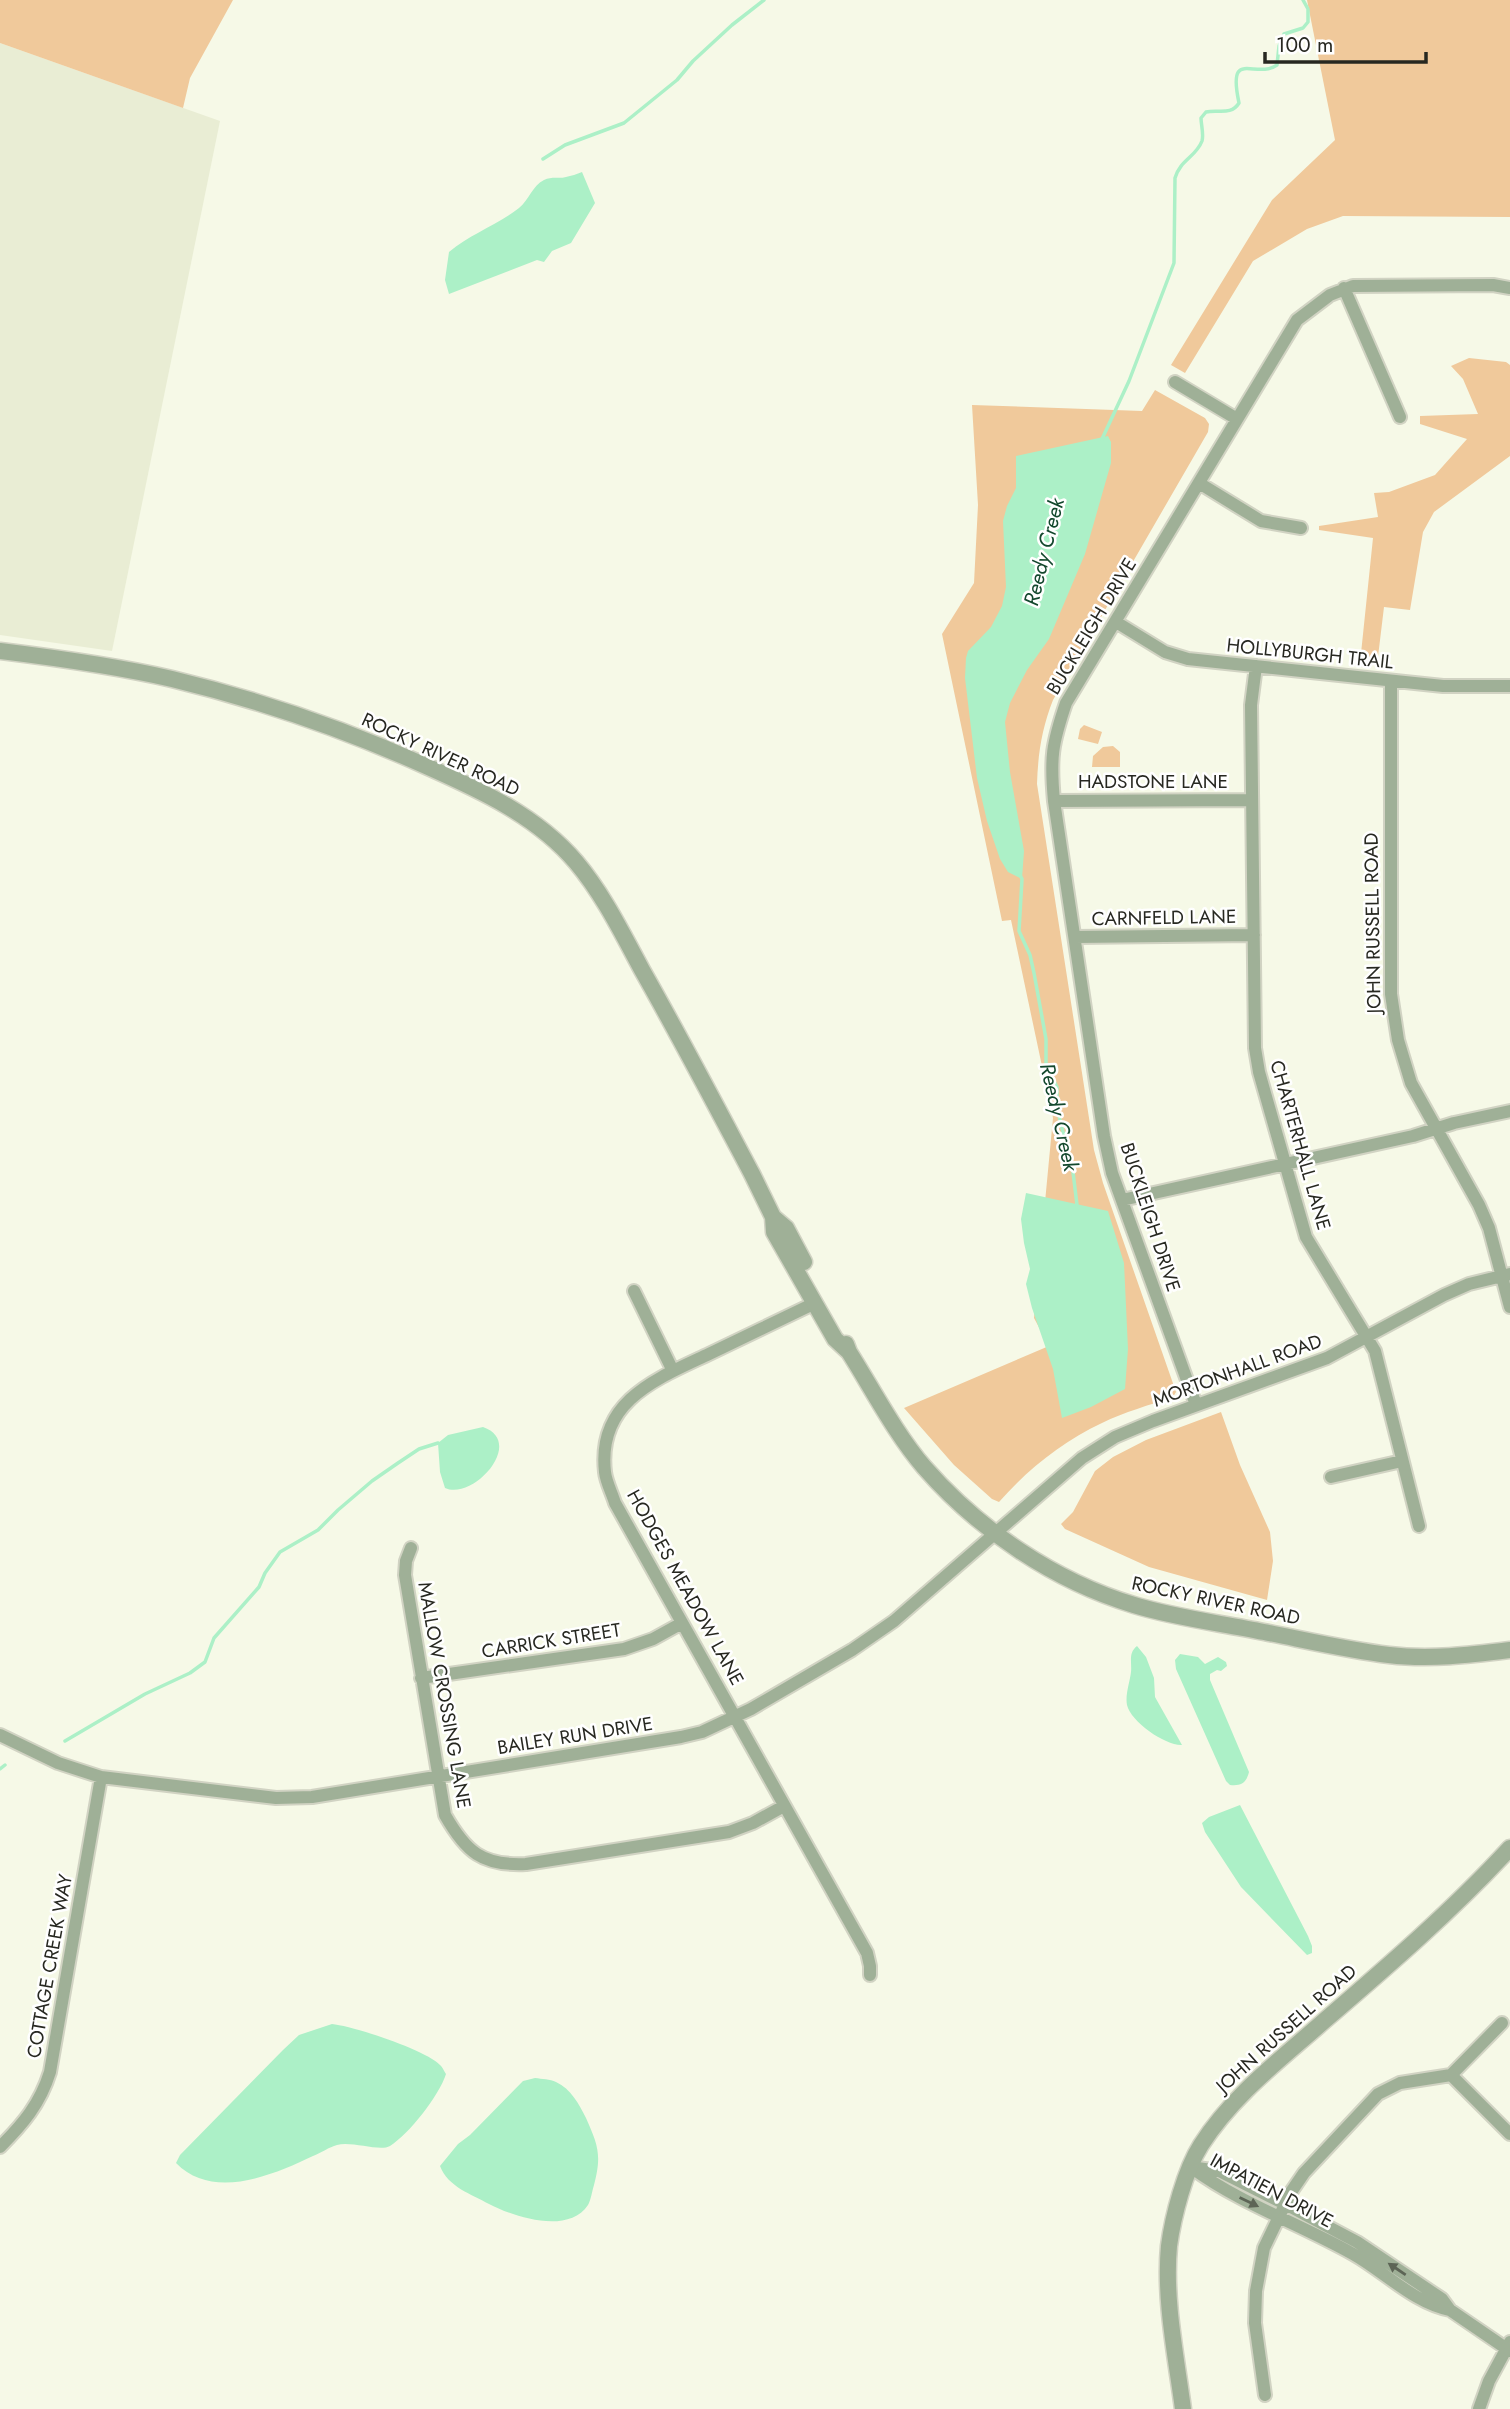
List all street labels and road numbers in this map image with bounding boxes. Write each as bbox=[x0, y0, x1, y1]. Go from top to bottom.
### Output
street label: BUCKLEIGH DRIVE bbox=[1040, 553, 1143, 700]
street label: HOLLYBURGH TRAIL bbox=[1225, 631, 1395, 676]
street label: ROCKY RIVER ROAD bbox=[357, 706, 524, 803]
street label: HADSTONE LANE bbox=[1078, 768, 1228, 795]
street label: JOHN RUSSELL ROAD bbox=[1357, 832, 1388, 1017]
street label: CARNFELD LANE bbox=[1091, 903, 1237, 932]
street label: CHARTERHALL LANE bbox=[1263, 1057, 1338, 1233]
street label: BUCKLEIGH DRIVE bbox=[1114, 1139, 1187, 1295]
street label: MORTONHALL ROAD bbox=[1149, 1327, 1326, 1414]
street label: HODGES MEADOW LANE bbox=[620, 1485, 751, 1690]
street label: ROCKY RIVER ROAD bbox=[1129, 1569, 1303, 1632]
street label: MALLOW CROSSING LANE bbox=[411, 1580, 478, 1810]
street label: CARRICK STREET bbox=[480, 1616, 623, 1665]
street label: BAILEY RUN DRIVE bbox=[495, 1710, 655, 1761]
street label: COTTAGE CREEK WAY bbox=[20, 1872, 79, 2060]
street label: JOHN RUSSELL ROAD bbox=[1208, 1958, 1363, 2101]
street label: IMPATIEN DRIVE bbox=[1205, 2147, 1338, 2234]

